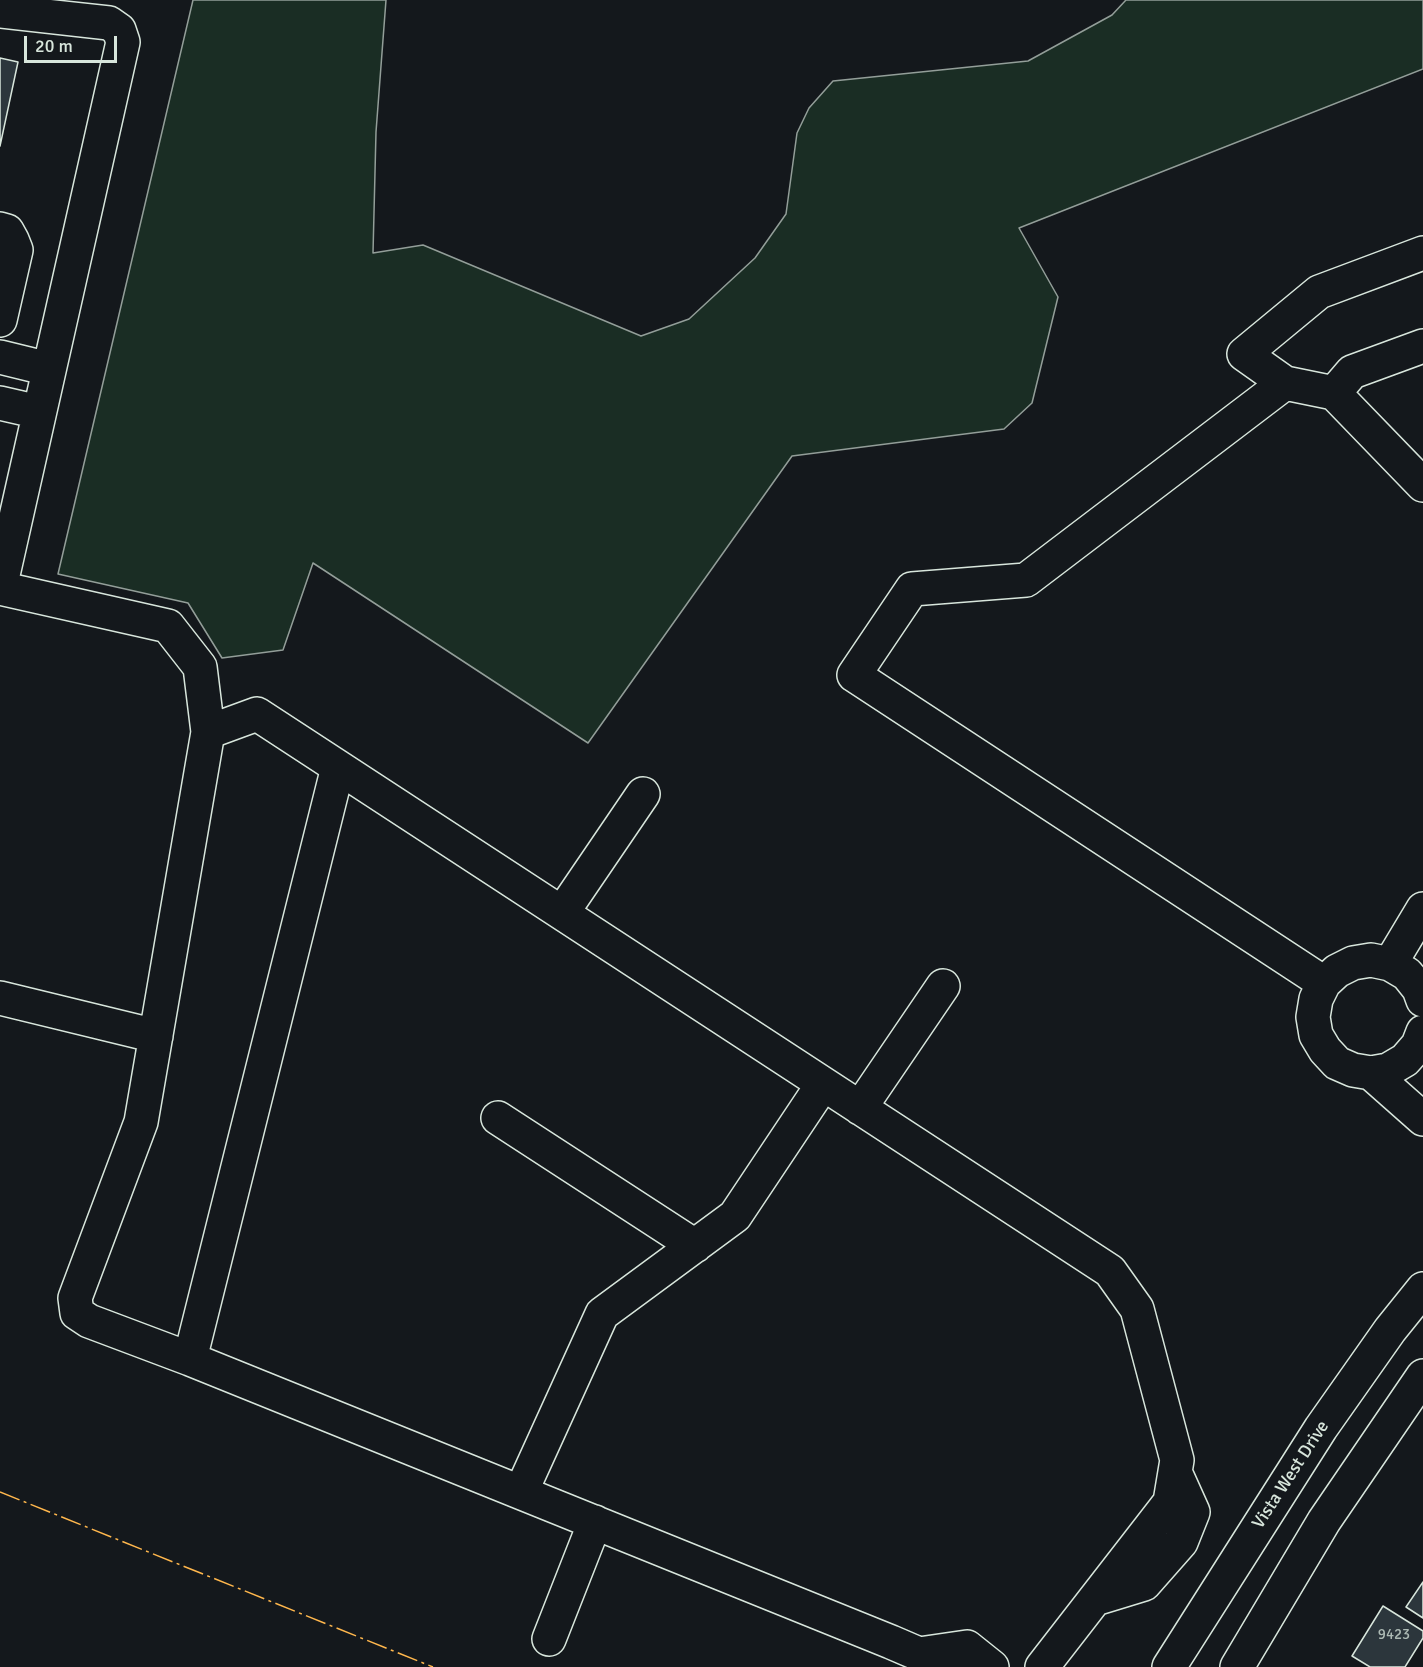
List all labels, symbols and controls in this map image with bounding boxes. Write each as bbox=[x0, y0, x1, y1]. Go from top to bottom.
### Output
scale bar bbox=[27, 24, 120, 62]
text: 20 m bbox=[35, 35, 73, 57]
street label: Vista West Drive bbox=[1248, 1417, 1334, 1533]
house number: 9423 bbox=[1378, 1626, 1410, 1644]

